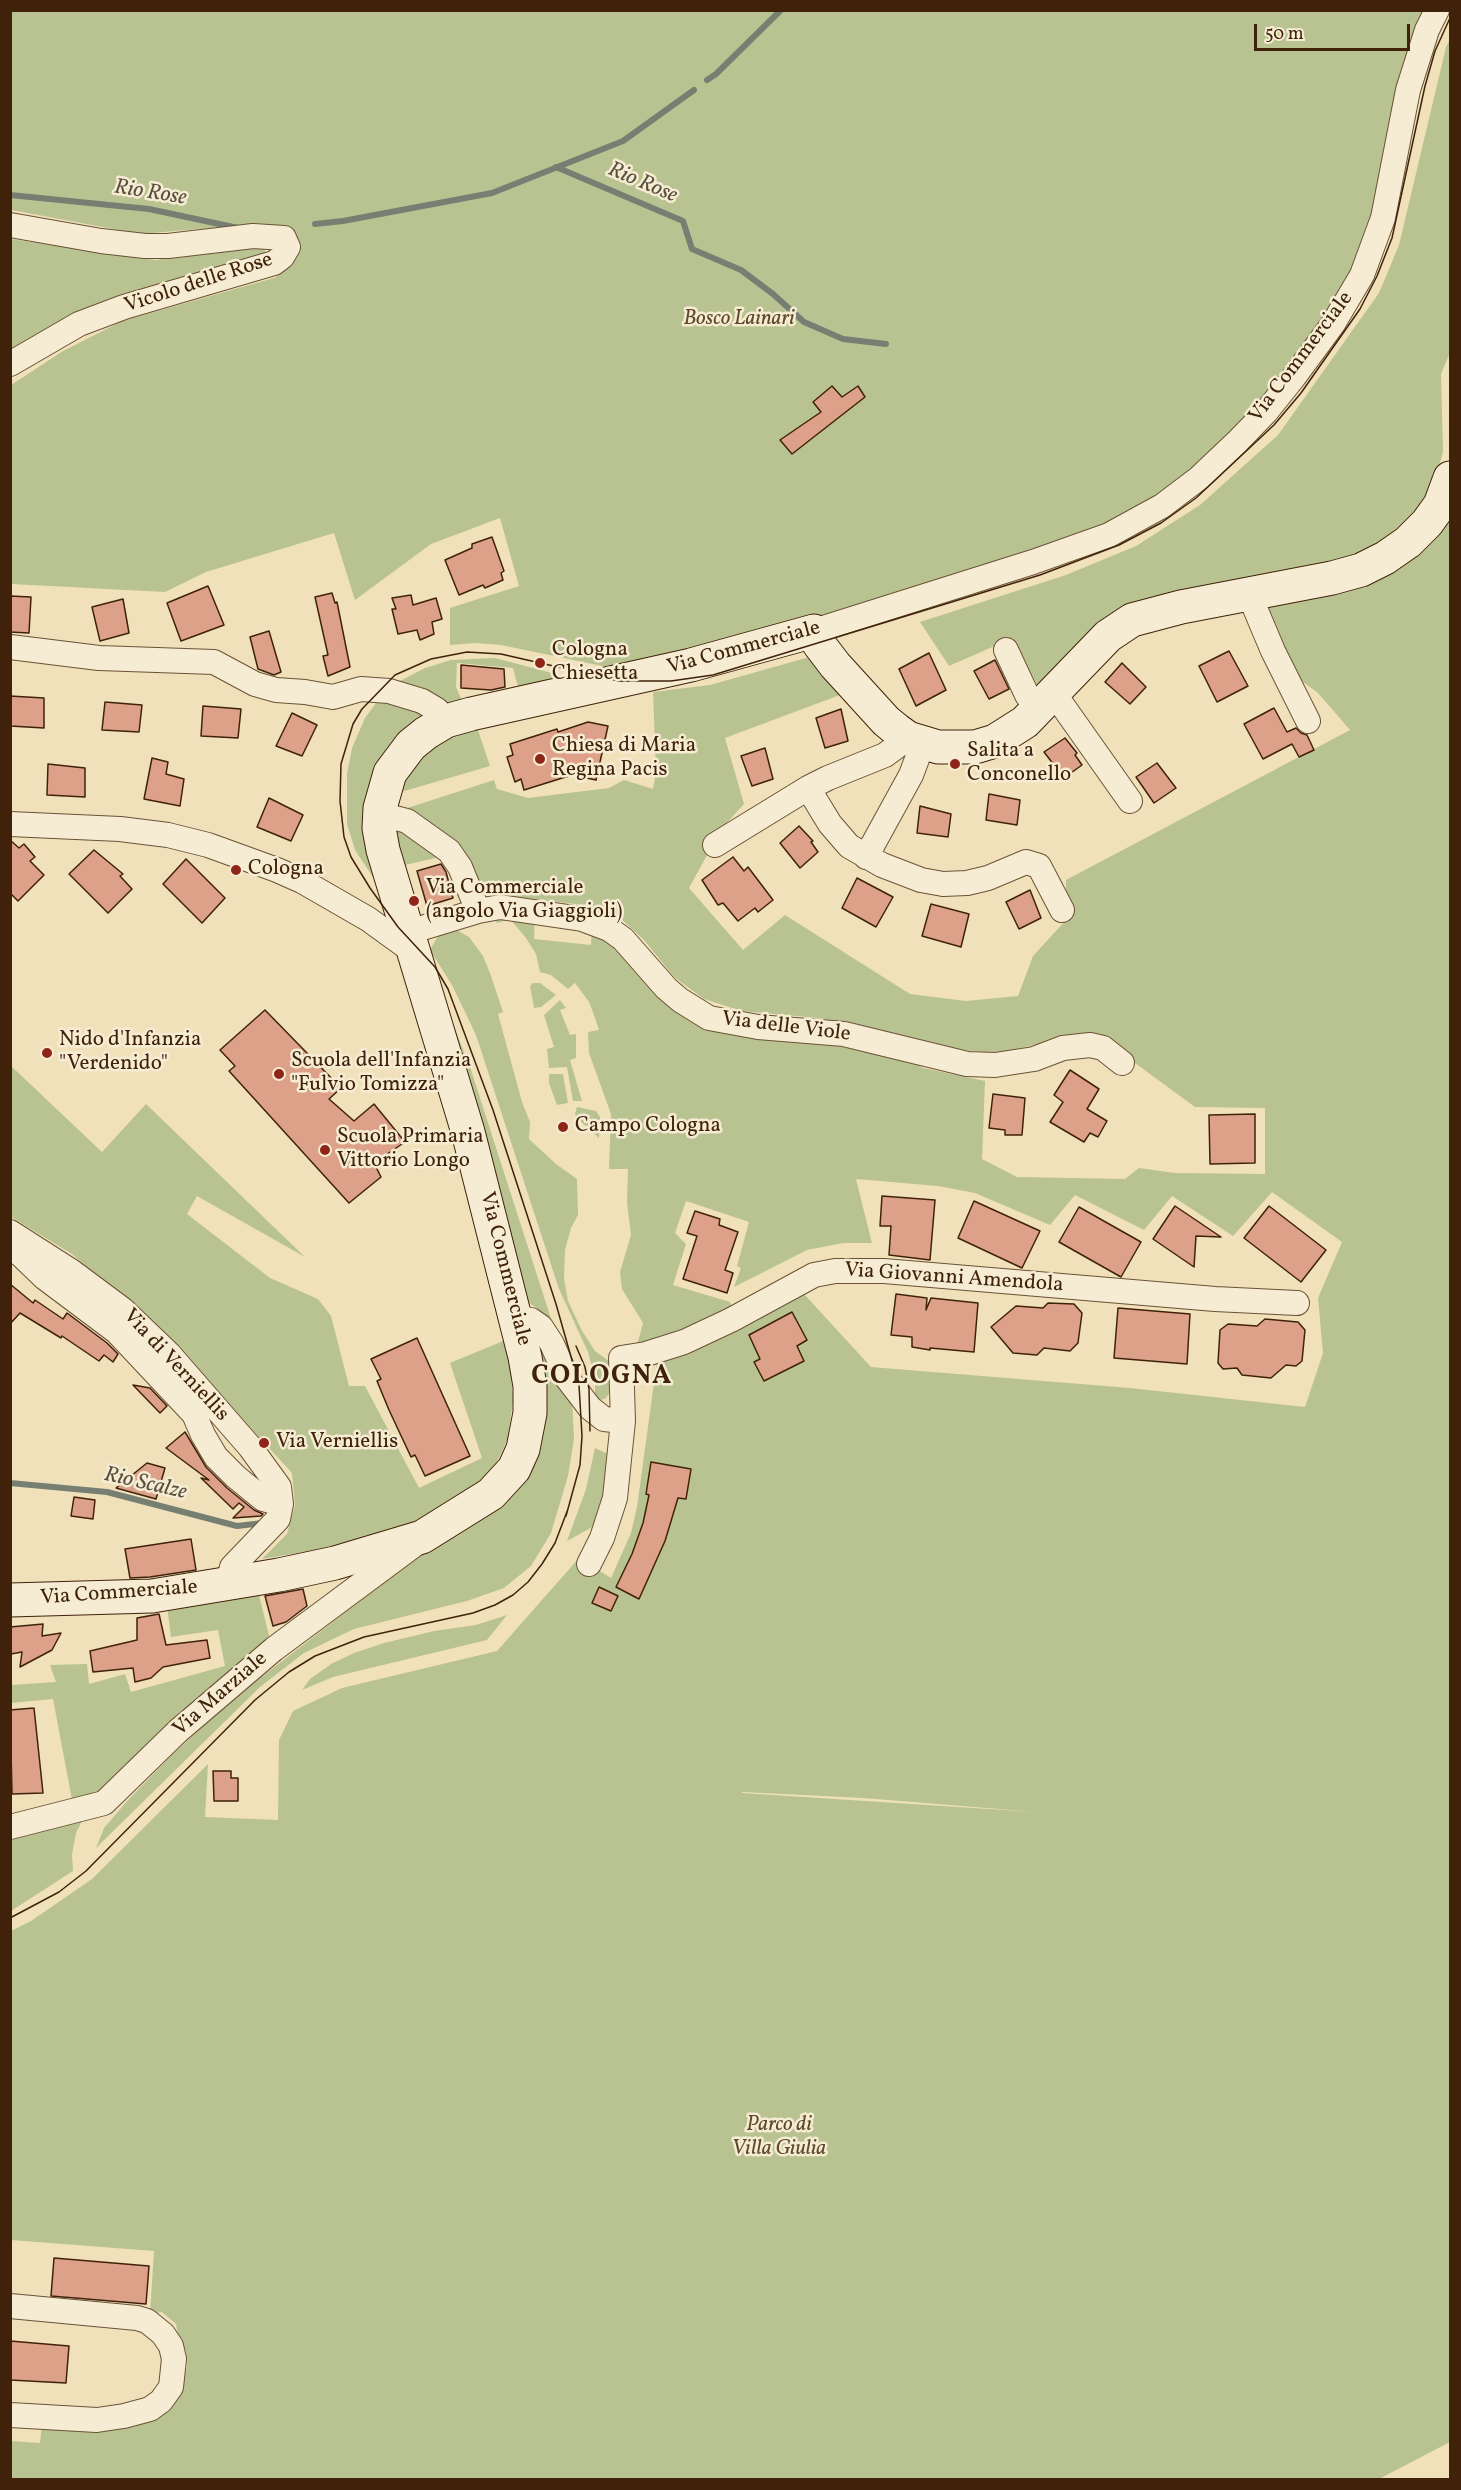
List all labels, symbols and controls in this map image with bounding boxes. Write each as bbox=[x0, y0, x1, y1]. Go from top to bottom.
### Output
scale bar bbox=[1257, 12, 1413, 50]
text: 50 m bbox=[1265, 22, 1304, 47]
water label: Rio Rose bbox=[603, 158, 681, 210]
water label: Rio Rose bbox=[112, 175, 188, 213]
street label: Vicolo delle Rose bbox=[122, 248, 276, 320]
street label: Via Commerciale bbox=[1245, 288, 1359, 428]
park label: Bosco Lainari bbox=[683, 307, 795, 333]
street label: Via Commerciale bbox=[665, 616, 823, 682]
place label: Cologna Chiesetta bbox=[552, 638, 638, 688]
marker: Cologna Chiesetta bbox=[533, 656, 547, 670]
place label: Chiesa di Maria Regina Pacis bbox=[552, 734, 696, 784]
place label: Salita a Conconello bbox=[967, 739, 1071, 789]
marker: Chiesa di Maria Regina Pacis bbox=[533, 752, 547, 766]
marker: Salita a Conconello bbox=[948, 757, 962, 771]
place label: Cologna bbox=[248, 857, 324, 883]
marker: Cologna bbox=[229, 863, 243, 877]
place label: Via Commerciale (angolo Via Giaggioli) bbox=[426, 876, 622, 926]
marker: Via Commerciale (angolo Via Giaggioli) bbox=[407, 894, 421, 908]
street label: Via delle Viole bbox=[720, 1008, 852, 1048]
place label: Nido d'Infanzia "Verdenido" bbox=[59, 1028, 201, 1078]
marker: Nido d'Infanzia "Verdenido" bbox=[40, 1046, 54, 1060]
place label: Scuola dell'Infanzia "Fulvio Tomizza" bbox=[291, 1049, 471, 1099]
marker: Scuola dell'Infanzia "Fulvio Tomizza" bbox=[272, 1067, 286, 1081]
place label: Campo Cologna bbox=[575, 1114, 721, 1140]
marker: Campo Cologna bbox=[556, 1120, 570, 1134]
place label: Scuola Primaria Vittorio Longo bbox=[337, 1125, 484, 1175]
marker: Scuola Primaria Vittorio Longo bbox=[318, 1143, 332, 1157]
street label: Via Commerciale bbox=[473, 1190, 535, 1348]
street label: Via Giovanni Amendola bbox=[844, 1259, 1064, 1299]
street label: Via di Verniellis bbox=[116, 1305, 234, 1427]
district label: COLOGNA bbox=[531, 1362, 673, 1394]
place label: Via Verniellis bbox=[276, 1430, 398, 1456]
marker: Via Verniellis bbox=[257, 1436, 271, 1450]
water label: Rio Scalze bbox=[101, 1463, 189, 1507]
street label: Via Commerciale bbox=[40, 1576, 198, 1612]
street label: Via Marziale bbox=[169, 1647, 273, 1743]
park label: Parco di Villa Giulia bbox=[732, 2113, 826, 2163]

